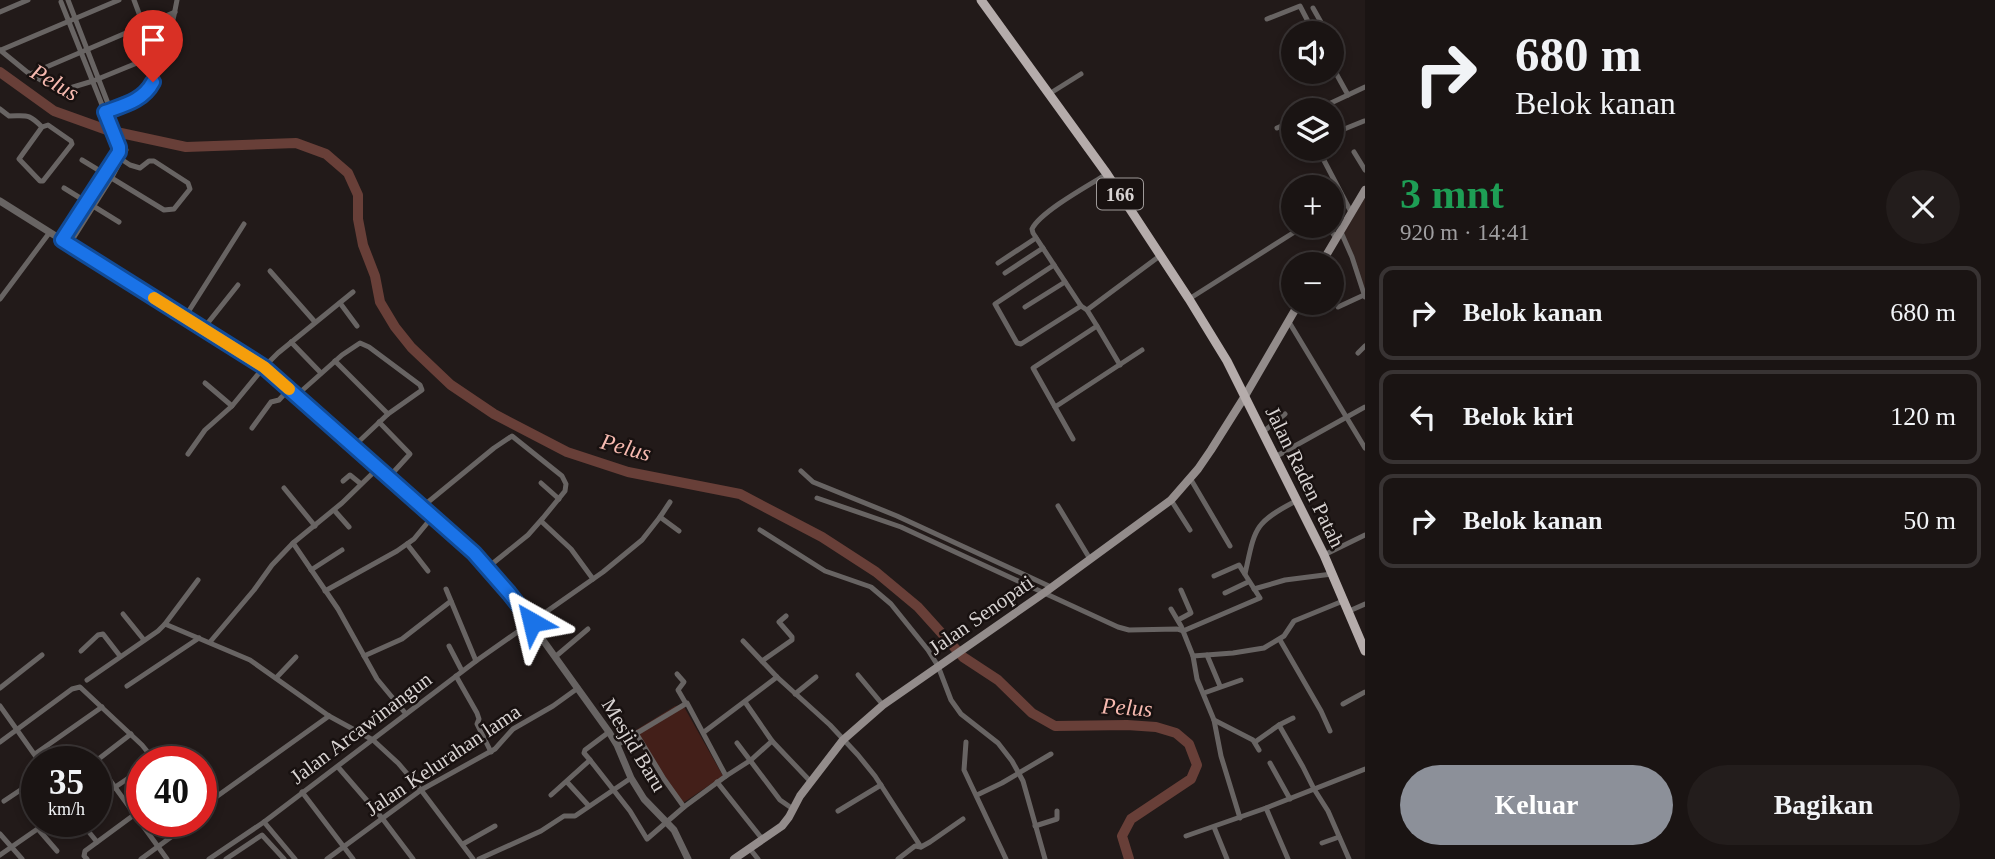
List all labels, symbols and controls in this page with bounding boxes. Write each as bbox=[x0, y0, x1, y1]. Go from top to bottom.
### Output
pin bbox=[123, 10, 183, 82]
icon: arrive bbox=[134, 21, 172, 59]
map controls bbox=[1281, 21, 1344, 315]
button: sound bbox=[1281, 21, 1344, 84]
text: 680 m bbox=[1515, 27, 1642, 82]
icon: right bbox=[1400, 28, 1491, 119]
water label: Pelus bbox=[26, 58, 83, 106]
text: Belok kanan bbox=[1515, 85, 1676, 121]
button: layers bbox=[1281, 98, 1344, 161]
button: close bbox=[1886, 170, 1960, 244]
text: 3 mnt bbox=[1400, 171, 1504, 217]
button: + bbox=[1281, 175, 1344, 238]
road number: 166 bbox=[1097, 178, 1143, 210]
text: 920 m · 14:41 bbox=[1400, 220, 1530, 245]
button: − bbox=[1281, 252, 1344, 315]
icon: right bbox=[1404, 294, 1442, 332]
text: Belok kanan bbox=[1463, 298, 1602, 327]
text: 680 m bbox=[1890, 298, 1956, 327]
icon: left bbox=[1404, 398, 1442, 436]
text: Belok kiri bbox=[1463, 402, 1574, 431]
text: 120 m bbox=[1890, 402, 1956, 431]
street label: Jalan Raden Patah bbox=[1260, 403, 1350, 552]
water label: Pelus bbox=[597, 429, 654, 466]
icon: right bbox=[1404, 502, 1442, 540]
text: Belok kanan bbox=[1463, 506, 1602, 535]
text: 50 m bbox=[1903, 506, 1956, 535]
street label: Jalan Senopati bbox=[924, 570, 1038, 660]
position arrow bbox=[495, 585, 569, 659]
street label: Jalan Arcawinangun bbox=[286, 667, 437, 789]
water label: Pelus bbox=[1100, 693, 1153, 722]
street label: Mesjid Baru bbox=[597, 694, 671, 796]
street label: Jalan Kelurahan lama bbox=[361, 699, 526, 821]
speed limit sign: 40 bbox=[126, 746, 217, 837]
text: 35 bbox=[49, 763, 84, 802]
button: Keluar bbox=[1400, 765, 1673, 845]
button: Bagikan bbox=[1687, 765, 1960, 845]
text: km/h bbox=[48, 799, 85, 819]

